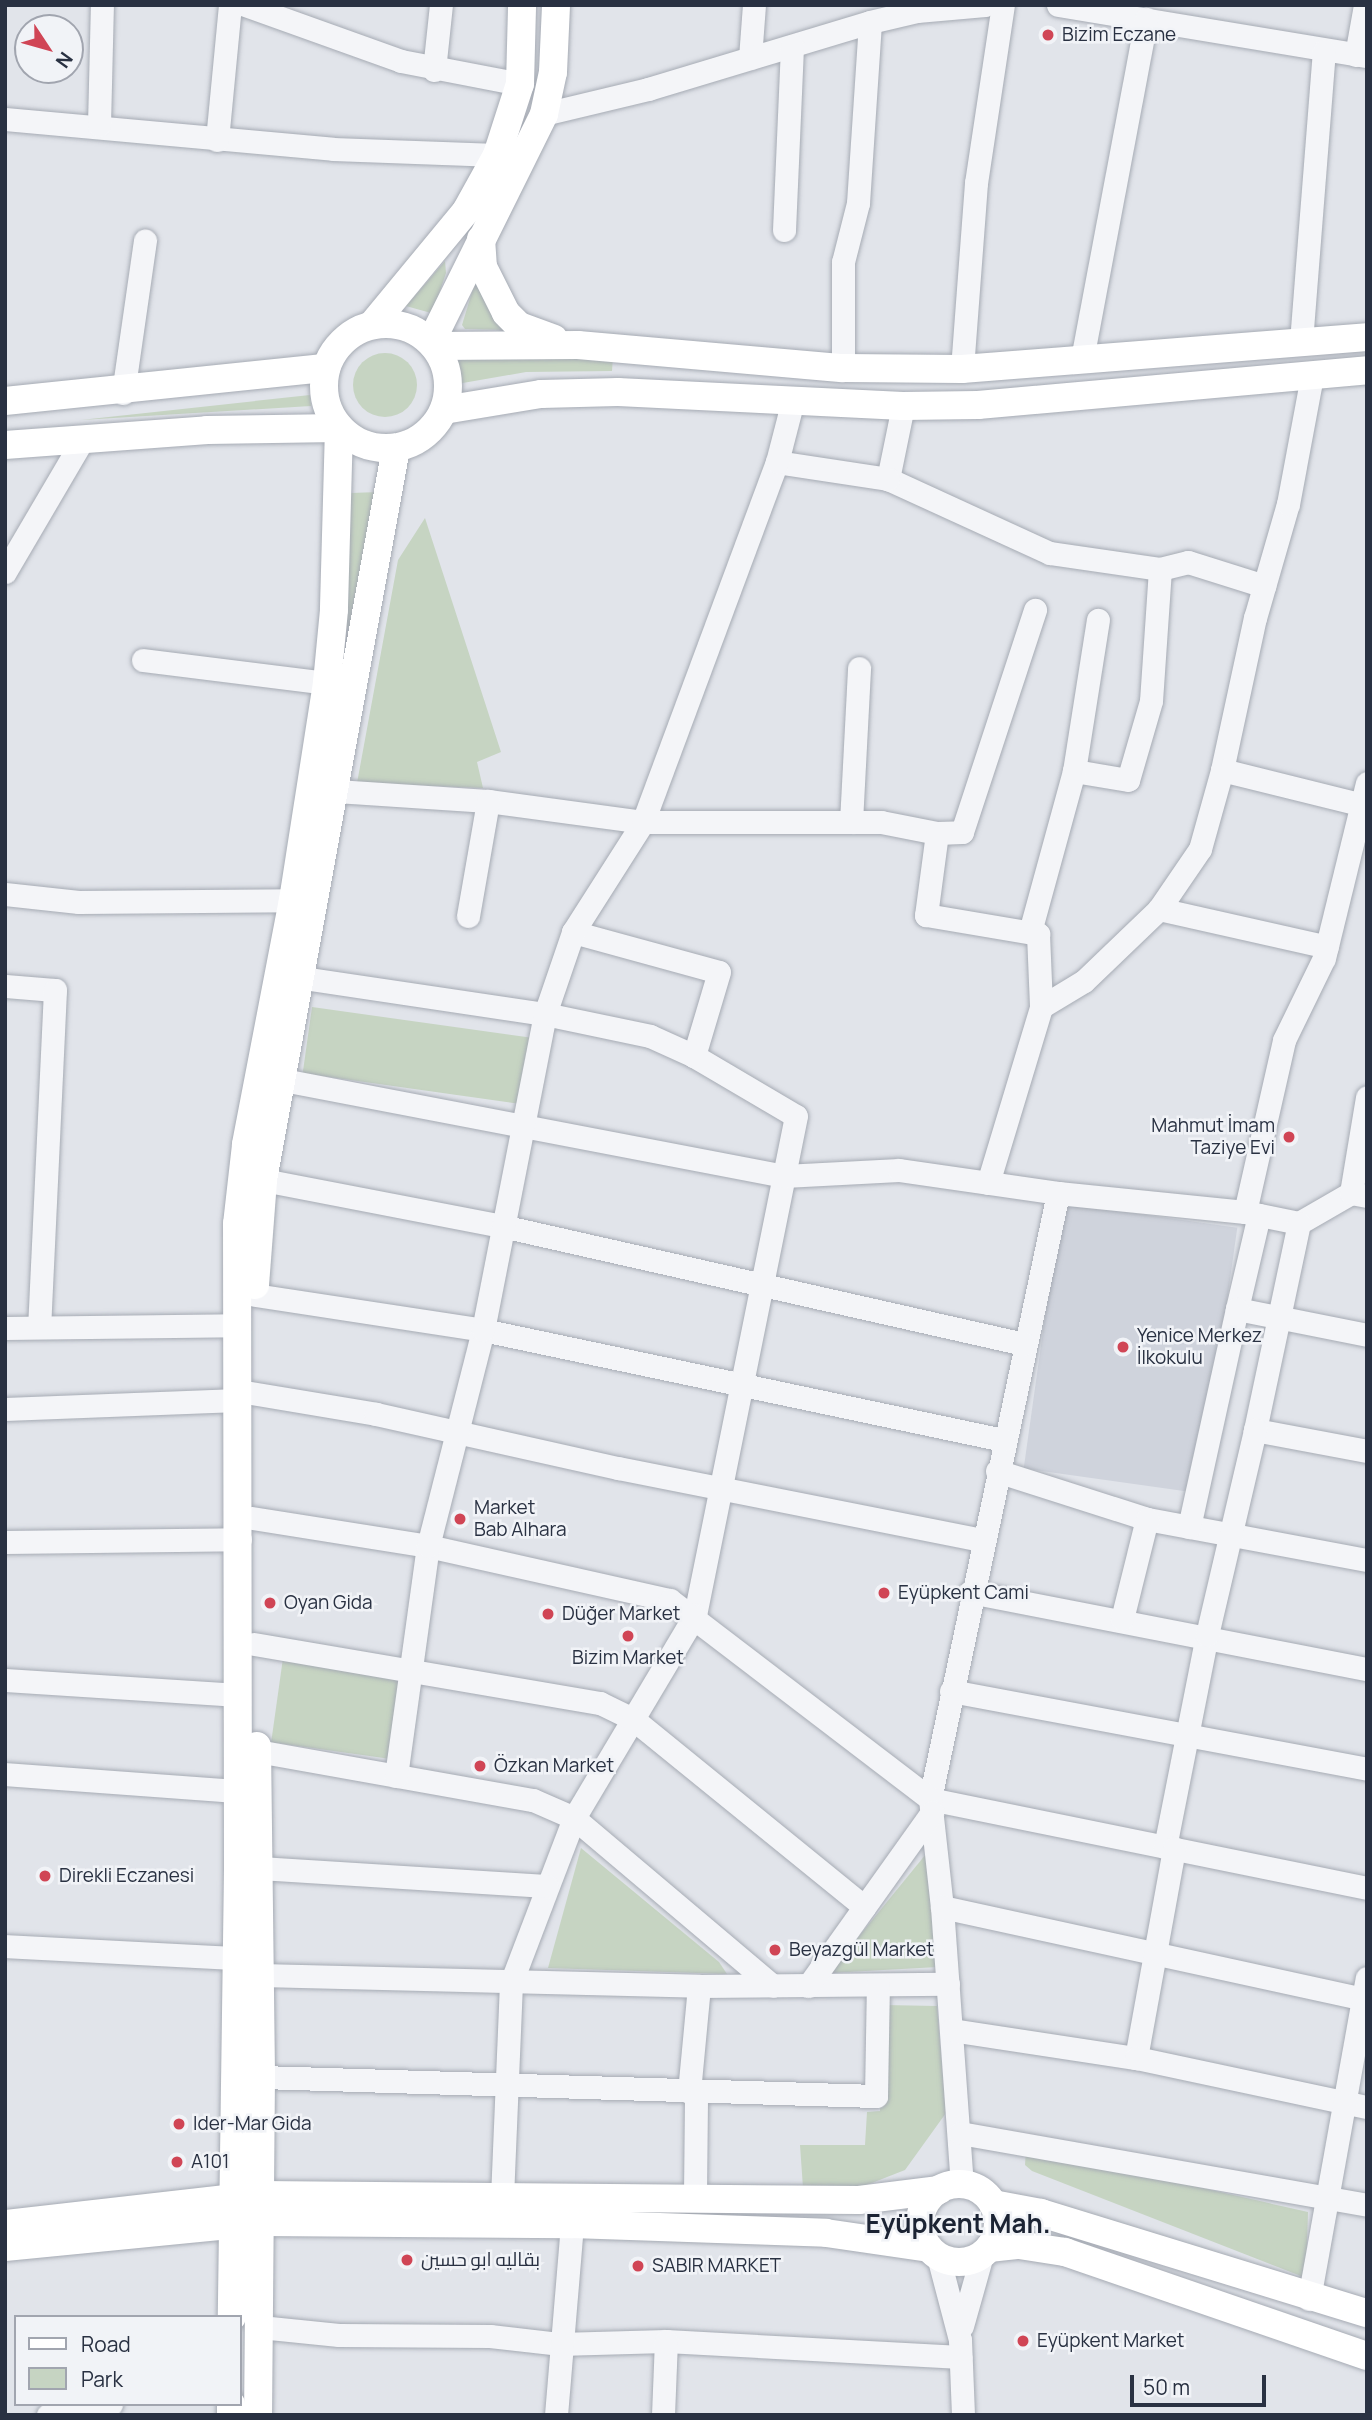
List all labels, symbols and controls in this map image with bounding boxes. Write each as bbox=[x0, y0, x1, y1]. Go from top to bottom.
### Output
north arrow bbox=[14, 14, 84, 84]
place label: Bizim Eczane bbox=[1062, 24, 1176, 46]
marker: Bizim Eczane bbox=[1040, 27, 1056, 43]
text: N bbox=[50, 47, 79, 73]
place label: Mahmut İmam Taziye Evi bbox=[1151, 1115, 1275, 1159]
marker: Mahmut İmam Taziye Evi bbox=[1281, 1129, 1297, 1145]
place label: Yenice Merkez İlkokulu bbox=[1137, 1325, 1262, 1369]
marker: Yenice Merkez İlkokulu bbox=[1115, 1339, 1131, 1355]
place label: Market Bab Alhara bbox=[474, 1497, 567, 1541]
marker: Market Bab Alhara bbox=[452, 1511, 468, 1527]
place label: Eyüpkent Cami bbox=[898, 1582, 1029, 1604]
marker: Eyüpkent Cami bbox=[876, 1585, 892, 1601]
place label: Oyan Gida bbox=[284, 1592, 373, 1614]
marker: Oyan Gida bbox=[262, 1595, 278, 1611]
place label: Düğer Market bbox=[562, 1603, 680, 1625]
marker: Düğer Market bbox=[540, 1606, 556, 1622]
marker: Bizim Market bbox=[620, 1628, 636, 1644]
place label: Bizim Market bbox=[572, 1647, 684, 1669]
place label: Özkan Market bbox=[494, 1755, 614, 1777]
marker: Özkan Market bbox=[472, 1758, 488, 1774]
place label: Direkli Eczanesi bbox=[59, 1865, 194, 1887]
marker: Direkli Eczanesi bbox=[37, 1868, 53, 1884]
place label: Beyazgül Market bbox=[789, 1939, 934, 1961]
marker: Beyazgül Market bbox=[767, 1942, 783, 1958]
place label: Ider-Mar Gida bbox=[193, 2113, 311, 2135]
marker: Ider-Mar Gida bbox=[171, 2116, 187, 2132]
place label: A101 bbox=[191, 2151, 229, 2173]
marker: A101 bbox=[169, 2154, 185, 2170]
district label: Eyüpkent Mah. bbox=[865, 2208, 1051, 2240]
place label: بقاليه ابو حسين bbox=[421, 2249, 540, 2271]
marker: بقاليه ابو حسين bbox=[399, 2252, 415, 2268]
place label: SABIR MARKET bbox=[652, 2255, 781, 2277]
marker: SABIR MARKET bbox=[630, 2258, 646, 2274]
legend bbox=[14, 2315, 242, 2406]
text: Road bbox=[81, 2330, 131, 2358]
place label: Eyüpkent Market bbox=[1037, 2330, 1184, 2352]
marker: Eyüpkent Market bbox=[1015, 2333, 1031, 2349]
scale bar bbox=[1134, 2360, 1270, 2404]
text: Park bbox=[81, 2365, 123, 2393]
text: 50 m bbox=[1143, 2373, 1190, 2401]

